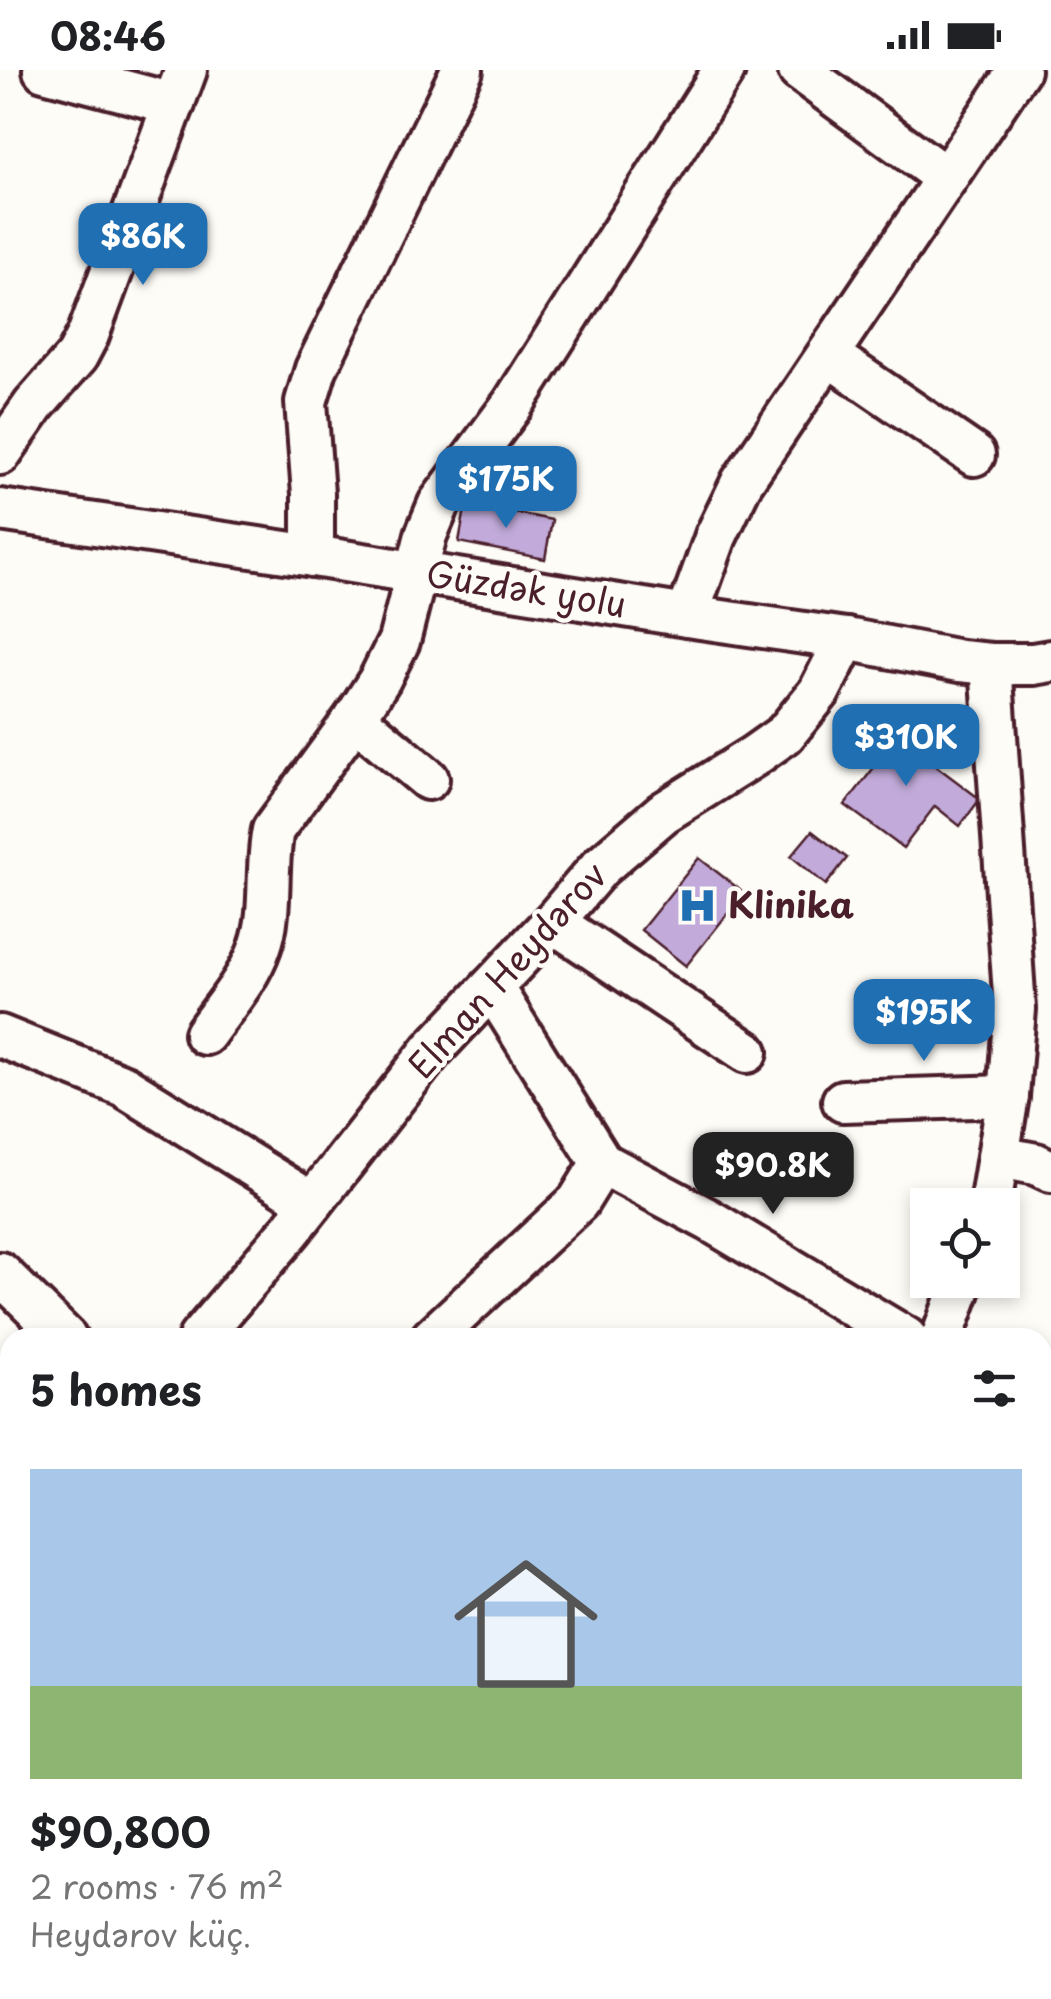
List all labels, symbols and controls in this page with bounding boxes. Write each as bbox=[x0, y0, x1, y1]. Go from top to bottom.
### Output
text: 08:46 bbox=[50, 7, 166, 64]
pin: $86K bbox=[84, 203, 202, 288]
text: $86K bbox=[100, 211, 186, 259]
pin: $175K bbox=[436, 446, 576, 531]
text: $175K bbox=[458, 454, 554, 502]
street label: Güzdək yolu bbox=[423, 546, 630, 629]
pin: $310K bbox=[836, 704, 976, 789]
text: $310K bbox=[854, 712, 958, 760]
street label: Elman Heydərov bbox=[394, 849, 618, 1089]
place label: Klinika bbox=[728, 877, 854, 930]
hospital icon: Klinika bbox=[677, 885, 719, 927]
pin: $195K bbox=[854, 979, 994, 1064]
text: $195K bbox=[876, 987, 972, 1035]
pin: $90.8K bbox=[692, 1132, 854, 1217]
text: $90.8K bbox=[715, 1140, 831, 1188]
map controls bbox=[910, 1188, 1020, 1298]
button: locate bbox=[910, 1188, 1020, 1298]
text: 5 homes bbox=[30, 1357, 202, 1420]
icon: filters bbox=[967, 1361, 1022, 1416]
icon: home bbox=[436, 1534, 616, 1714]
text: $90,800 bbox=[30, 1799, 211, 1862]
text: 2 rooms · 76 m² bbox=[30, 1862, 284, 1910]
text: Heydərov küç. bbox=[30, 1910, 251, 1958]

